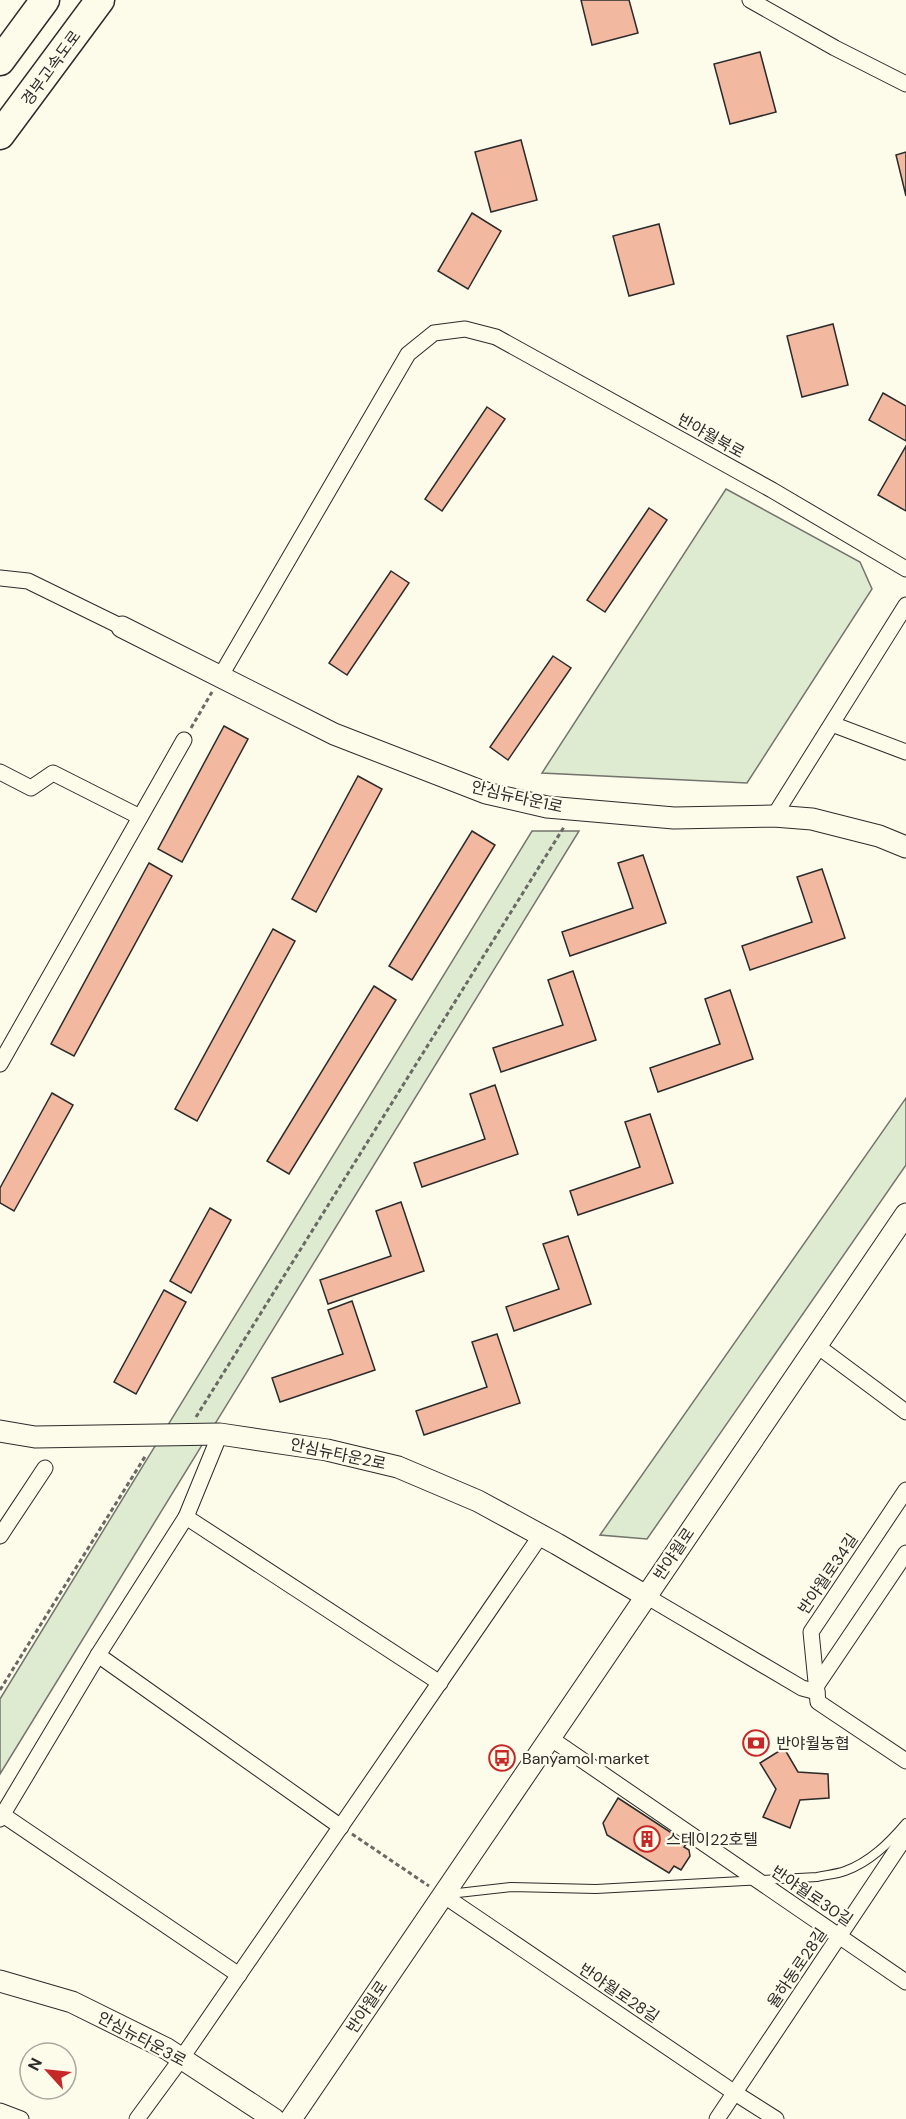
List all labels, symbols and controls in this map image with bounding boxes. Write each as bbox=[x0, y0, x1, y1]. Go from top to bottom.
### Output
street label: 경부고속도로 bbox=[17, 26, 86, 110]
street label: 반야월북로 bbox=[674, 409, 749, 463]
street label: 안심뉴타운1로 bbox=[469, 776, 565, 818]
street label: 안심뉴타운2로 bbox=[288, 1434, 388, 1474]
street label: 반야월로 bbox=[649, 1523, 699, 1584]
street label: 반야월로34길 bbox=[793, 1530, 863, 1618]
bank icon: 반야월농협 bbox=[741, 1728, 771, 1758]
place label: 반야월농협 bbox=[776, 1733, 850, 1754]
bus stop icon: Banyamol market bbox=[487, 1743, 517, 1773]
place label: Banyamol market bbox=[522, 1748, 649, 1769]
building icon: 스테이22호텔 bbox=[632, 1824, 662, 1854]
place label: 스테이22호텔 bbox=[666, 1829, 758, 1850]
street label: 반야월로30길 bbox=[767, 1861, 857, 1931]
street label: 율하동로28길 bbox=[762, 1924, 832, 2012]
street label: 반야월로28길 bbox=[575, 1958, 663, 2028]
street label: 반야월로 bbox=[342, 1976, 392, 2037]
street label: 안심뉴타운3로 bbox=[94, 2007, 190, 2071]
north arrow bbox=[18, 2041, 78, 2101]
text: N bbox=[23, 2054, 47, 2074]

